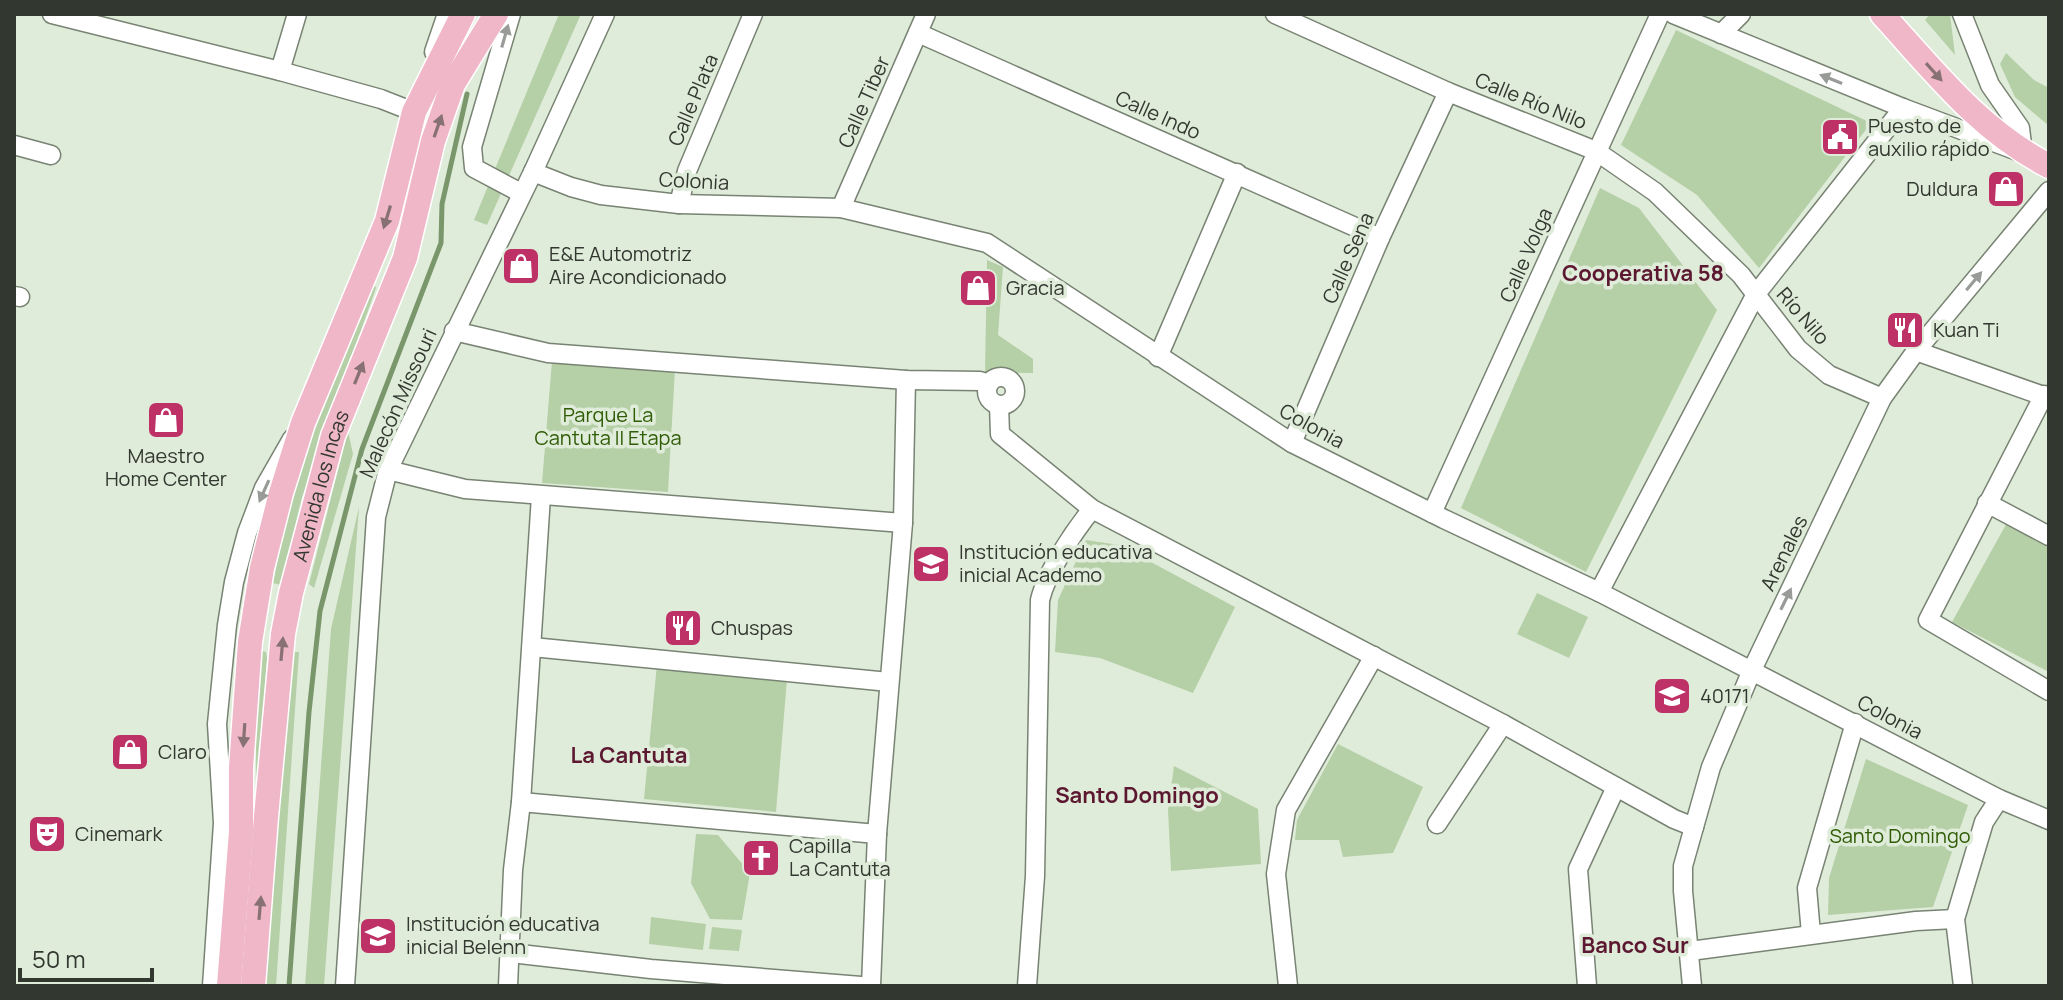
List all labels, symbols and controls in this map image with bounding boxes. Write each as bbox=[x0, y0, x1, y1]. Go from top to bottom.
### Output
one-way arrow bbox=[499, 24, 512, 48]
street label: Calle Plata bbox=[661, 50, 724, 150]
street label: Calle Tiber bbox=[831, 52, 896, 152]
one-way arrow bbox=[1925, 62, 1943, 82]
street label: Calle Río Nilo bbox=[1471, 66, 1591, 135]
one-way arrow bbox=[1819, 72, 1843, 85]
street label: Calle Indo bbox=[1111, 84, 1205, 145]
place label: Puesto de auxilio rápido bbox=[1868, 112, 1990, 162]
one-way arrow bbox=[433, 114, 445, 138]
public building icon: Puesto de auxilio rápido bbox=[1819, 116, 1861, 158]
street label: Colonia bbox=[658, 165, 730, 196]
shop icon: Duldura bbox=[1985, 168, 2027, 210]
place label: Duldura bbox=[1906, 175, 1978, 202]
street label: Calle Volga bbox=[1493, 203, 1558, 306]
one-way arrow bbox=[380, 205, 393, 229]
street label: Calle Sena bbox=[1315, 208, 1380, 308]
place label: E&E Automotriz Aire Acondicionado bbox=[549, 240, 727, 290]
shop icon: E&E Automotriz Aire Acondicionado bbox=[500, 245, 542, 287]
district label: Cooperativa 58 bbox=[1562, 258, 1724, 288]
shop icon: Gracia bbox=[957, 267, 999, 309]
one-way arrow bbox=[1965, 271, 1982, 291]
place label: Gracia bbox=[1006, 274, 1065, 301]
street label: Río Nilo bbox=[1771, 281, 1836, 350]
restaurant icon: Kuan Ti bbox=[1884, 309, 1926, 351]
place label: Kuan Ti bbox=[1933, 316, 2000, 343]
street label: Malecón Missouri bbox=[352, 324, 443, 482]
one-way arrow bbox=[353, 361, 366, 385]
street label: Colonia bbox=[1275, 397, 1350, 454]
shop icon: Maestro Home Center bbox=[145, 399, 187, 441]
park label: Parque La Cantuta II Etapa bbox=[534, 401, 682, 451]
street label: Avenida los Incas bbox=[286, 406, 355, 565]
place label: Maestro Home Center bbox=[105, 442, 227, 492]
one-way arrow bbox=[257, 479, 270, 502]
street label: Arenales bbox=[1754, 510, 1813, 595]
place label: Institución educativa inicial Academo bbox=[959, 538, 1153, 588]
school or university icon: Institución educativa inicial Academo bbox=[910, 543, 952, 585]
one-way arrow bbox=[1780, 588, 1793, 611]
restaurant icon: Chuspas bbox=[662, 607, 704, 649]
place label: Chuspas bbox=[711, 614, 793, 641]
one-way arrow bbox=[276, 636, 289, 661]
school or university icon: 40171 bbox=[1651, 675, 1693, 717]
place label: 40171 bbox=[1700, 682, 1750, 709]
street label: Colonia bbox=[1853, 688, 1928, 745]
one-way arrow bbox=[237, 723, 250, 748]
shop icon: Claro bbox=[109, 731, 151, 773]
place label: Claro bbox=[158, 738, 207, 765]
district label: La Cantuta bbox=[571, 740, 687, 770]
district label: Santo Domingo bbox=[1055, 780, 1219, 810]
theatre icon: Cinemark bbox=[26, 813, 68, 855]
place label: Cinemark bbox=[75, 820, 163, 847]
park label: Santo Domingo bbox=[1829, 822, 1971, 849]
place label: Capilla La Cantuta bbox=[789, 832, 891, 882]
church icon: Capilla La Cantuta bbox=[740, 837, 782, 879]
one-way arrow bbox=[254, 895, 267, 920]
place label: Institución educativa inicial Belenn bbox=[406, 910, 600, 960]
school or university icon: Institución educativa inicial Belenn bbox=[357, 915, 399, 957]
district label: Banco Sur bbox=[1581, 930, 1689, 960]
scale bar bbox=[20, 932, 152, 982]
text: 50 m bbox=[32, 942, 86, 975]

